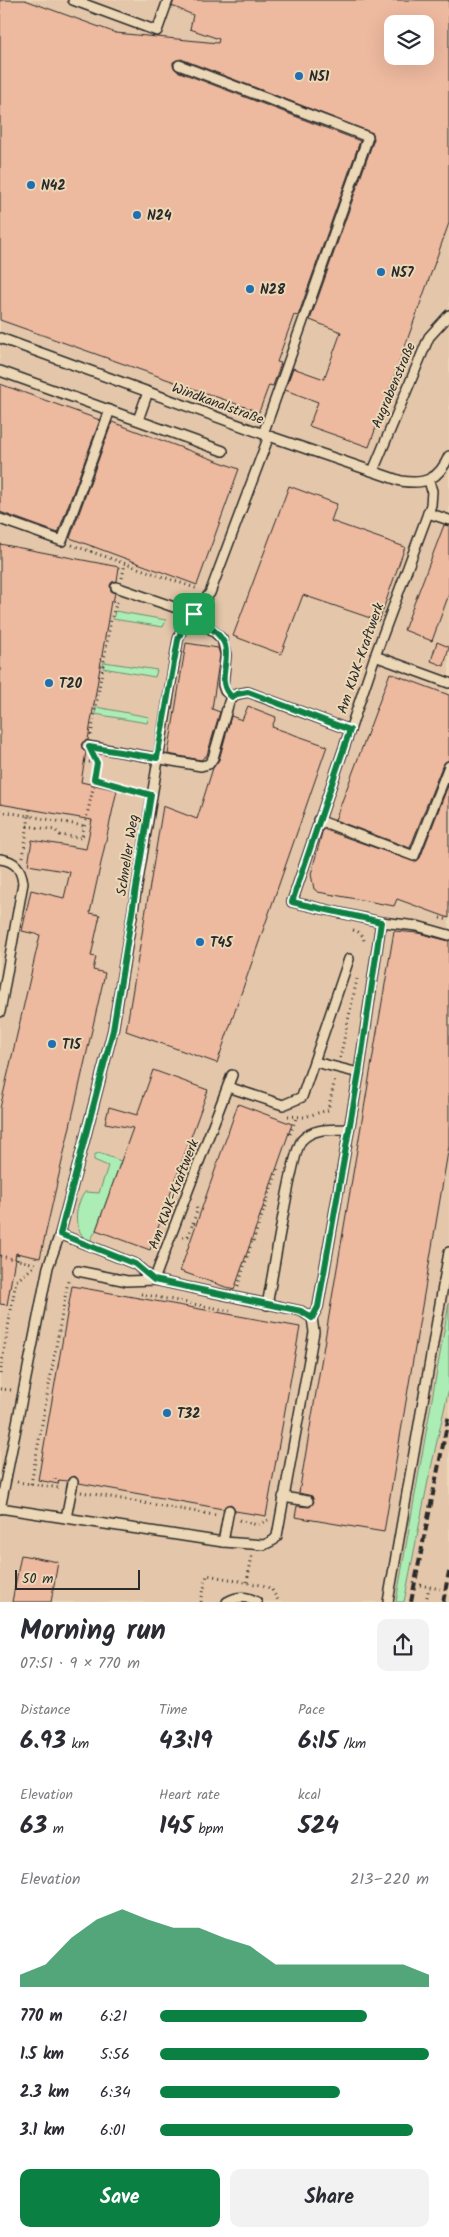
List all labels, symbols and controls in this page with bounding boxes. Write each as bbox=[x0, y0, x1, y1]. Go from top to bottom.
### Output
map controls bbox=[384, 15, 434, 65]
button: layers bbox=[384, 15, 434, 65]
place label: N51 bbox=[309, 66, 330, 88]
marker: N51 bbox=[293, 70, 305, 82]
place label: N42 bbox=[41, 175, 66, 197]
marker: N42 bbox=[25, 179, 37, 191]
place label: N24 bbox=[147, 205, 172, 227]
marker: N24 bbox=[131, 209, 143, 221]
place label: N57 bbox=[391, 262, 414, 284]
marker: N57 bbox=[375, 266, 387, 278]
place label: N28 bbox=[260, 279, 286, 301]
marker: N28 bbox=[244, 283, 256, 295]
street label: Augrabenstraße bbox=[366, 338, 422, 432]
street label: Windkanalstraße bbox=[169, 377, 267, 431]
pin bbox=[173, 593, 215, 635]
street label: Am KWK-Kraftwerk bbox=[332, 599, 390, 717]
icon: arrive bbox=[180, 600, 208, 628]
place label: T20 bbox=[59, 673, 83, 695]
marker: T20 bbox=[43, 677, 55, 689]
street label: Schneller Weg bbox=[111, 813, 145, 897]
place label: T45 bbox=[210, 932, 234, 954]
marker: T45 bbox=[194, 936, 206, 948]
place label: T15 bbox=[62, 1034, 83, 1056]
marker: T15 bbox=[46, 1038, 58, 1050]
street label: Am KWK-Kraftwerk bbox=[143, 1136, 205, 1253]
place label: T32 bbox=[177, 1403, 200, 1425]
marker: T32 bbox=[161, 1407, 173, 1419]
scale bar bbox=[15, 1567, 140, 1590]
text: 50 m bbox=[22, 1568, 53, 1590]
text: Morning run bbox=[20, 1609, 166, 1654]
button: share bbox=[377, 1619, 429, 1671]
text: 07:51 · 9 × 770 m bbox=[20, 1651, 140, 1676]
text: Distance bbox=[20, 1699, 70, 1721]
text: Time bbox=[159, 1699, 187, 1721]
text: Pace bbox=[298, 1699, 325, 1721]
text: 6.93 bbox=[20, 1721, 66, 1761]
text: 43:19 bbox=[159, 1721, 213, 1761]
text: 6:15 bbox=[298, 1721, 338, 1761]
text: km bbox=[66, 1733, 89, 1755]
text: /km bbox=[338, 1733, 366, 1755]
text: Elevation bbox=[20, 1784, 73, 1806]
text: Heart rate bbox=[159, 1784, 220, 1806]
text: kcal bbox=[298, 1784, 321, 1806]
text: 63 bbox=[20, 1806, 47, 1846]
text: 145 bbox=[159, 1806, 193, 1846]
text: 524 bbox=[298, 1806, 339, 1846]
text: m bbox=[47, 1818, 64, 1840]
text: bpm bbox=[193, 1818, 224, 1840]
text: Elevation bbox=[20, 1867, 81, 1892]
text: 213–220 m bbox=[350, 1867, 429, 1892]
text: 770 m bbox=[20, 2004, 63, 2029]
text: 6:21 bbox=[100, 2004, 127, 2029]
text: 1.5 km bbox=[20, 2042, 64, 2067]
text: 5:56 bbox=[100, 2042, 130, 2067]
text: 2.3 km bbox=[20, 2080, 69, 2105]
text: 6:34 bbox=[100, 2080, 131, 2105]
text: 3.1 km bbox=[20, 2118, 65, 2143]
text: 6:01 bbox=[100, 2118, 126, 2143]
button: Save bbox=[20, 2169, 220, 2227]
button: Share bbox=[230, 2169, 429, 2227]

